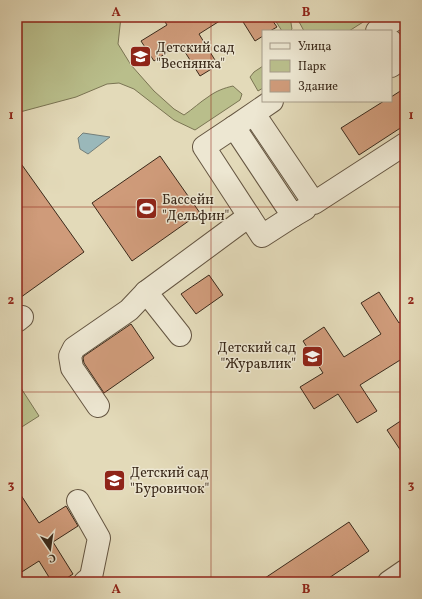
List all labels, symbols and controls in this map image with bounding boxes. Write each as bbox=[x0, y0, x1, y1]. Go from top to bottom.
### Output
text: A bbox=[111, 4, 121, 22]
text: B bbox=[302, 4, 311, 22]
legend bbox=[262, 30, 392, 102]
place label: Детский сад "Веснянка" bbox=[156, 39, 235, 74]
text: Улица bbox=[298, 39, 331, 55]
school or university icon: Детский сад "Веснянка" bbox=[127, 43, 153, 69]
text: Парк bbox=[298, 59, 326, 75]
text: Здание bbox=[298, 79, 338, 95]
text: 1 bbox=[8, 107, 14, 125]
text: 1 bbox=[408, 107, 414, 125]
place label: Бассейн "Дельфин" bbox=[162, 191, 229, 226]
sports icon: Бассейн "Дельфин" bbox=[133, 195, 159, 221]
text: 2 bbox=[8, 292, 15, 310]
text: 2 bbox=[408, 292, 415, 310]
place label: Детский сад "Журавлик" bbox=[218, 339, 296, 374]
school or university icon: Детский сад "Журавлик" bbox=[299, 343, 325, 369]
place label: Детский сад "Буровичок" bbox=[130, 464, 209, 499]
school or university icon: Детский сад "Буровичок" bbox=[101, 468, 127, 494]
text: 3 bbox=[8, 477, 15, 495]
text: 3 bbox=[408, 477, 415, 495]
north arrow bbox=[30, 529, 70, 569]
text: С bbox=[47, 549, 57, 565]
text: A bbox=[111, 581, 121, 599]
text: B bbox=[302, 581, 311, 599]

